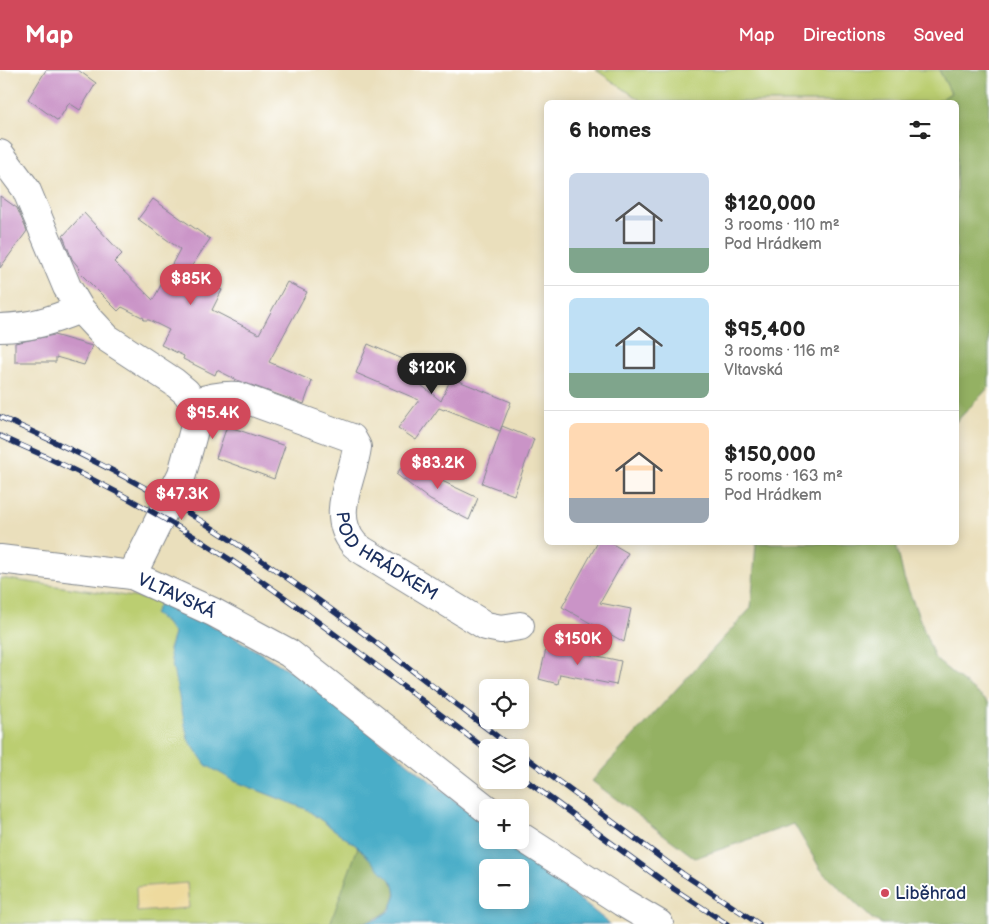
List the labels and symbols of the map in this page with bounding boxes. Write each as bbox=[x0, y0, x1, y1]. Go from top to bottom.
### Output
pin: $85K bbox=[161, 264, 221, 306]
pin: $120K bbox=[397, 352, 467, 395]
pin: $95.4K bbox=[172, 398, 254, 440]
pin: $83.2K bbox=[397, 448, 479, 490]
pin: $47.3K bbox=[141, 478, 223, 521]
street label: POD HRÁDKEM bbox=[332, 511, 442, 605]
street label: VLTAVSKÁ bbox=[134, 569, 220, 623]
pin: $150K bbox=[543, 624, 613, 666]
place label: Liběhrad bbox=[895, 883, 966, 904]
marker: Liběhrad bbox=[879, 887, 891, 899]

